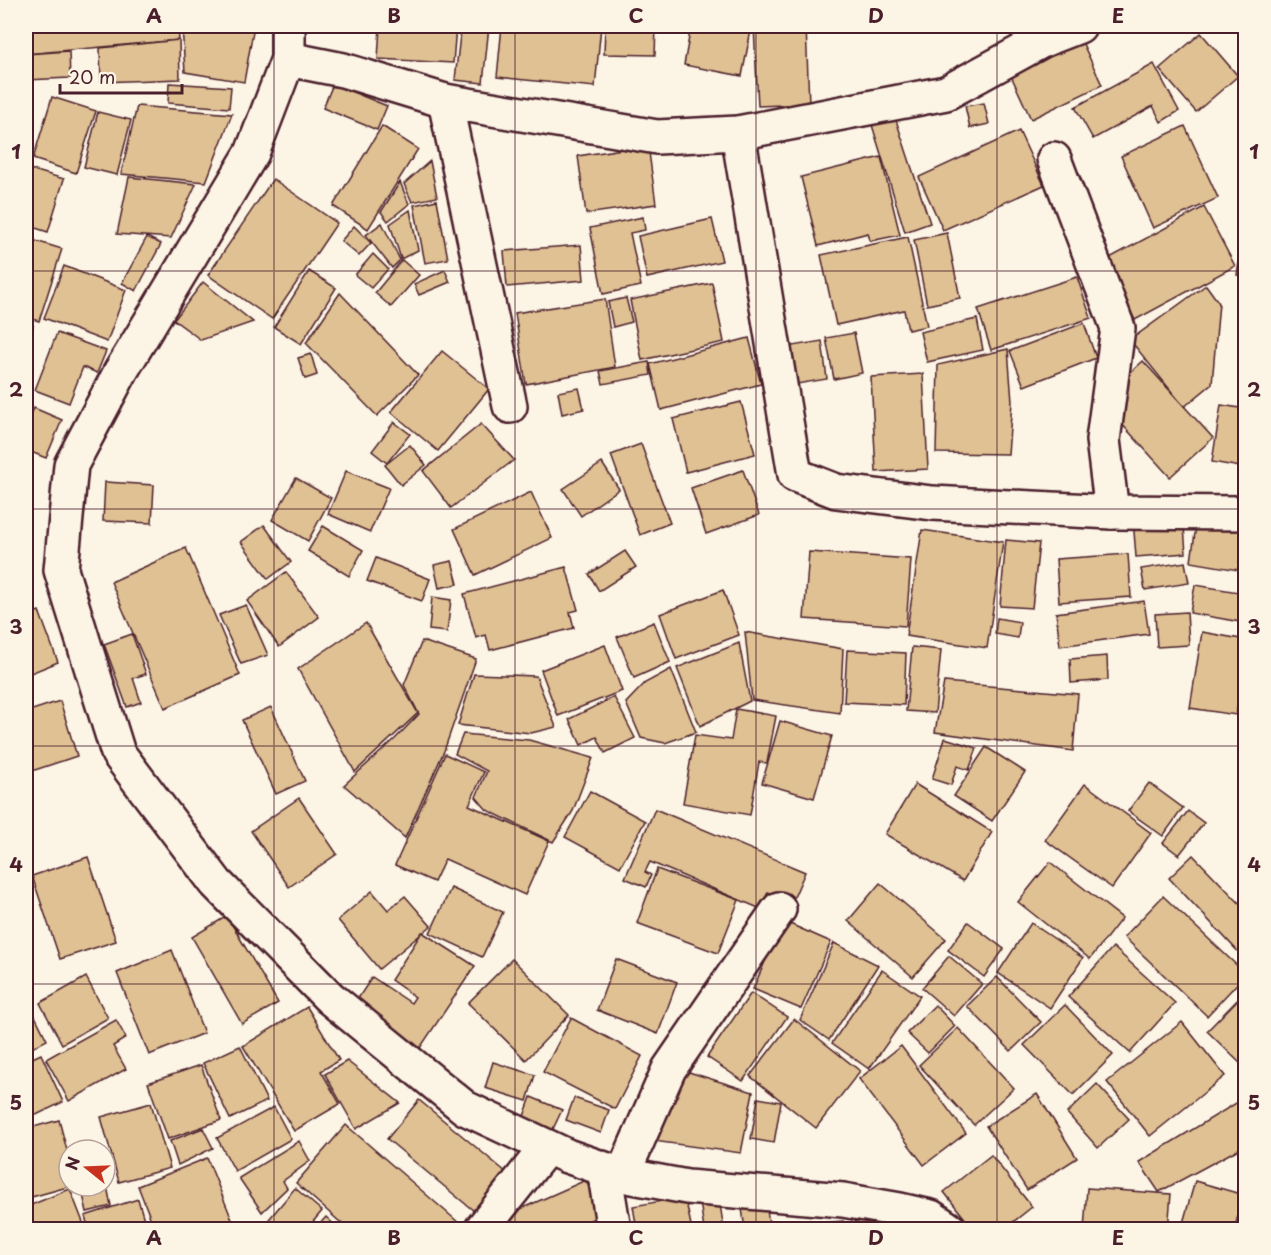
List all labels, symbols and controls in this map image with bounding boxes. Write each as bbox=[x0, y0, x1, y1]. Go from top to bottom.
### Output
text: A bbox=[146, 0, 162, 30]
text: B bbox=[387, 0, 401, 30]
text: C bbox=[628, 0, 644, 30]
text: D bbox=[868, 0, 884, 30]
text: E bbox=[1112, 0, 1124, 30]
scale bar bbox=[60, 57, 182, 95]
text: 20 m bbox=[69, 63, 115, 90]
text: 1 bbox=[11, 136, 21, 166]
text: 1 bbox=[1249, 136, 1259, 166]
text: 2 bbox=[9, 374, 23, 404]
text: 2 bbox=[1247, 374, 1261, 404]
text: 3 bbox=[9, 611, 23, 641]
text: 3 bbox=[1247, 611, 1261, 641]
text: 4 bbox=[9, 849, 23, 879]
text: 4 bbox=[1247, 849, 1261, 879]
text: 5 bbox=[10, 1087, 22, 1117]
text: 5 bbox=[1248, 1087, 1260, 1117]
north arrow bbox=[57, 1138, 117, 1198]
text: N bbox=[58, 1153, 85, 1173]
text: A bbox=[146, 1222, 162, 1252]
text: B bbox=[387, 1222, 401, 1252]
text: C bbox=[628, 1222, 644, 1252]
text: D bbox=[868, 1222, 884, 1252]
text: E bbox=[1112, 1222, 1124, 1252]

